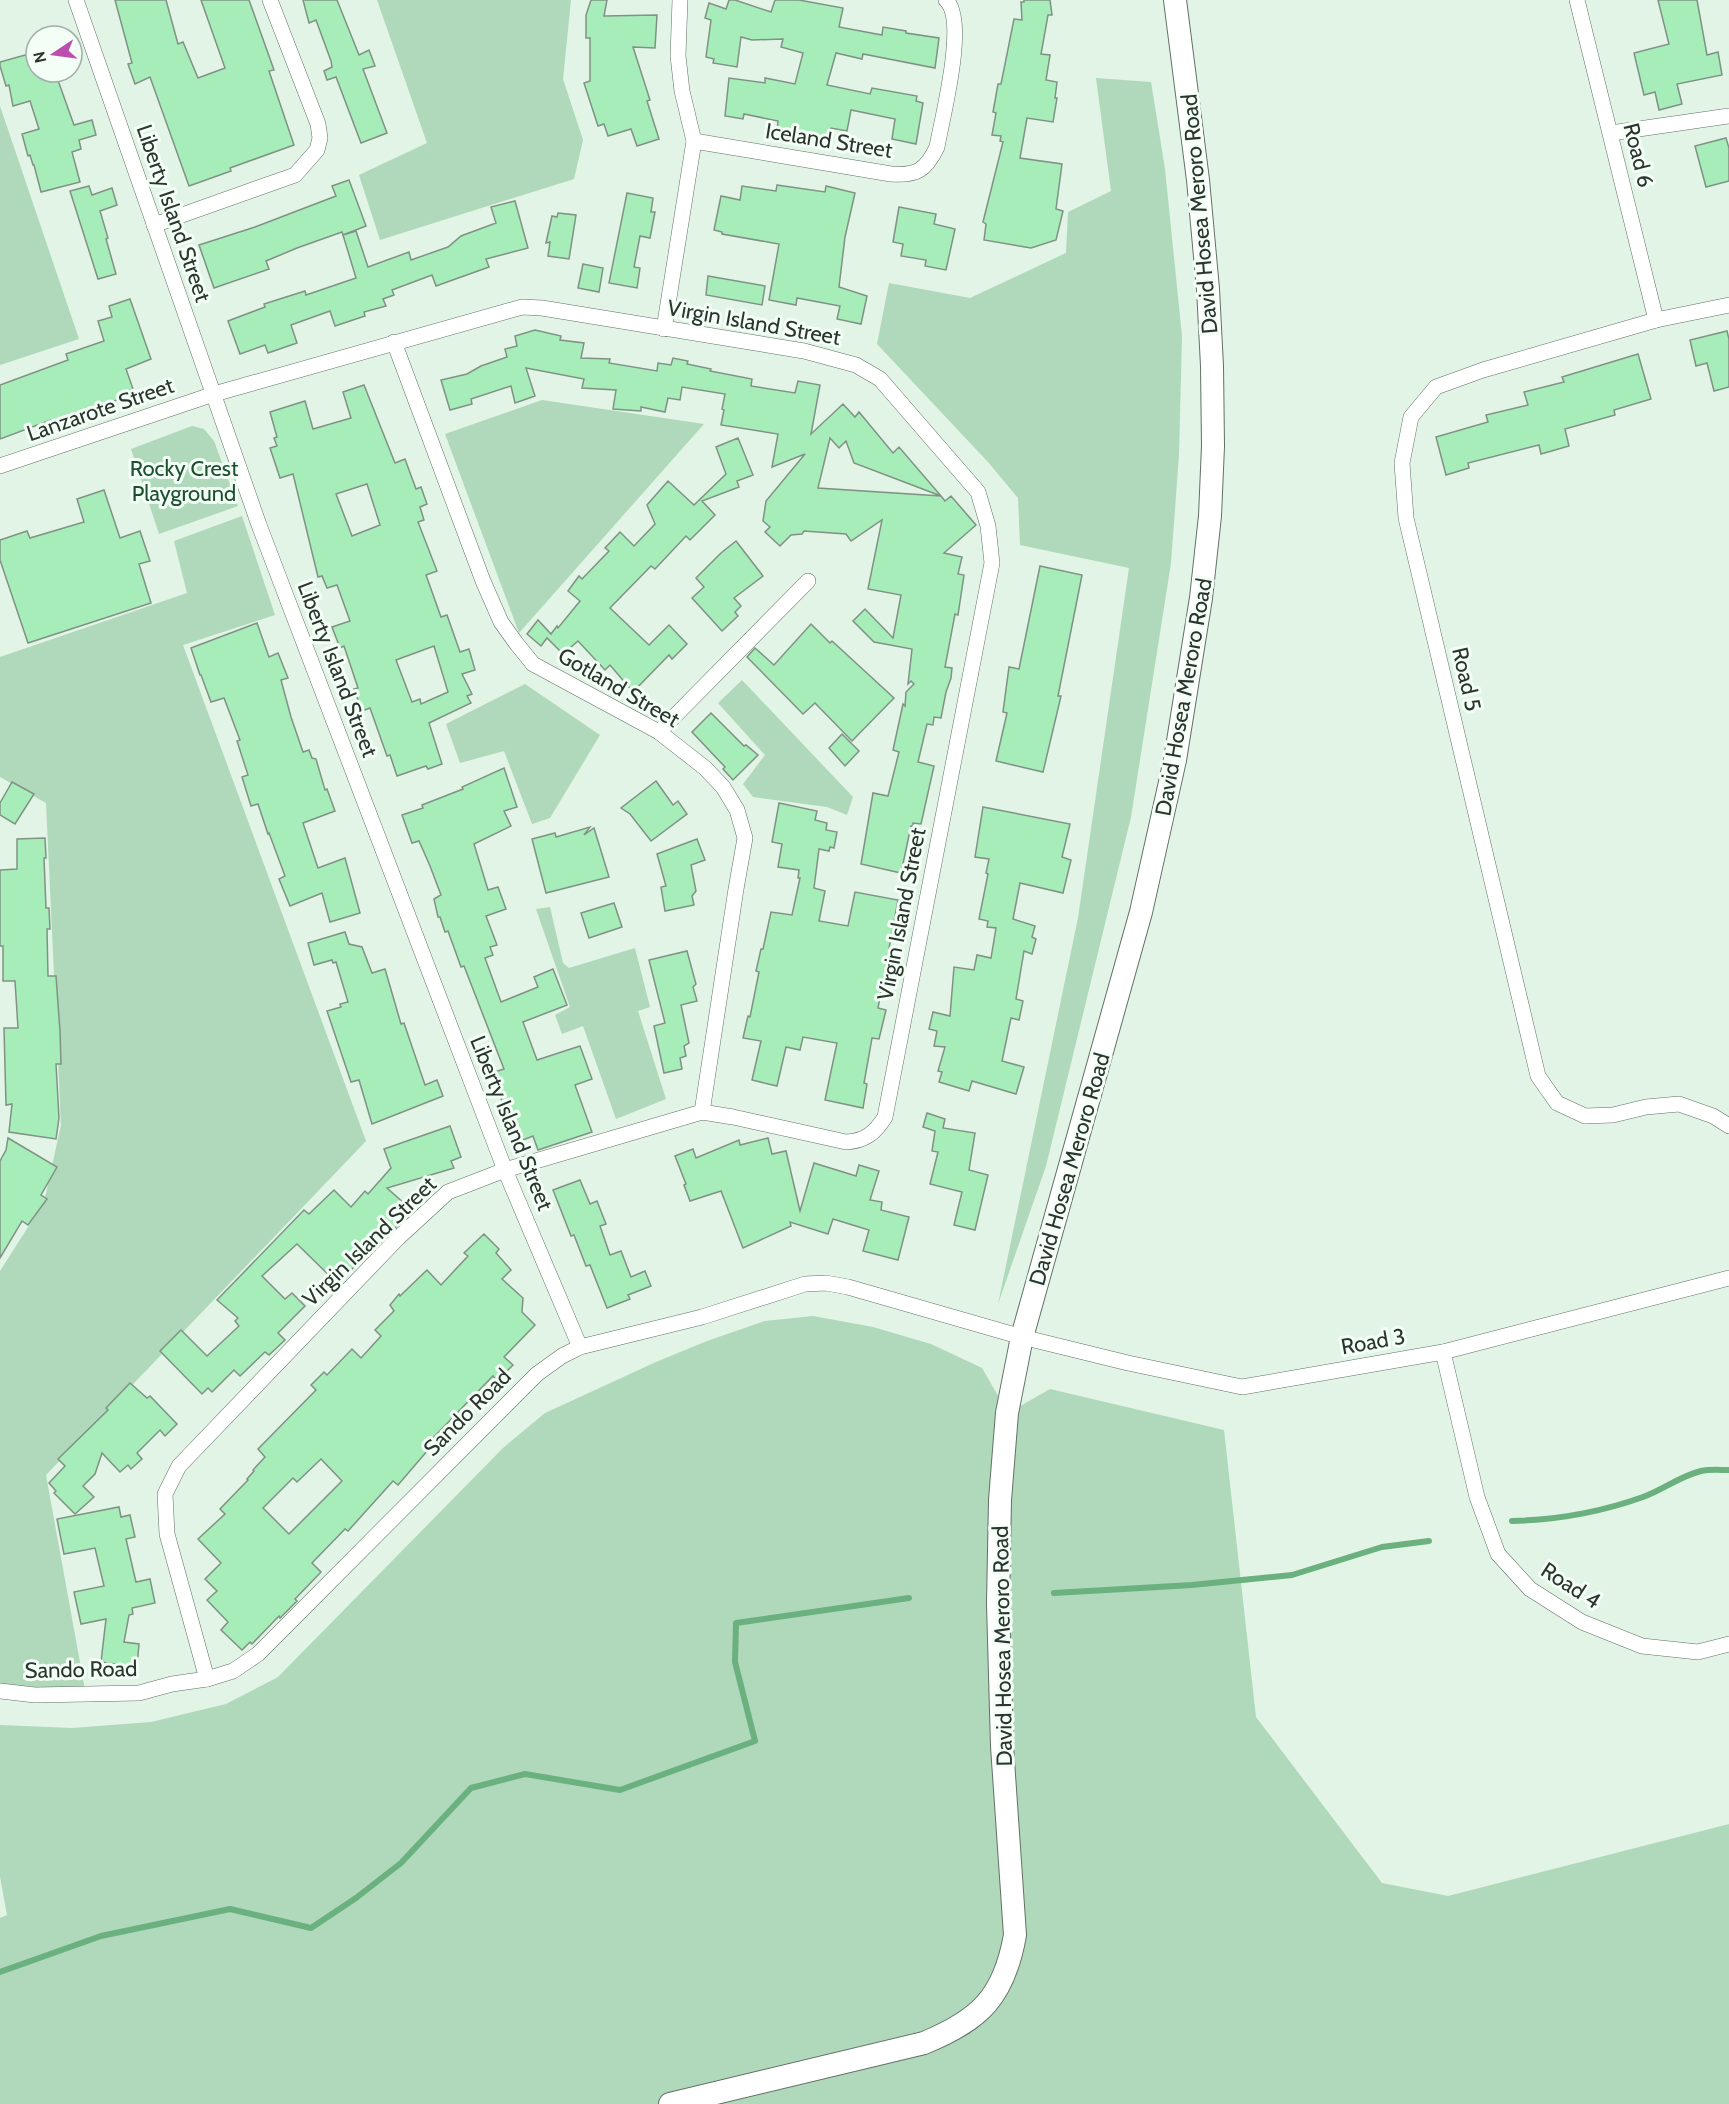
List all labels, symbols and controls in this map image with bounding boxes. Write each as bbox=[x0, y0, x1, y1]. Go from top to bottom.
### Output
north arrow bbox=[24, 24, 84, 84]
text: N bbox=[29, 50, 50, 65]
street label: David Hosea Meroro Road bbox=[1176, 93, 1223, 335]
street label: Iceland Street bbox=[764, 117, 895, 164]
street label: Road 6 bbox=[1618, 120, 1659, 190]
street label: Liberty Island Street bbox=[131, 121, 217, 306]
street label: Virgin Island Street bbox=[665, 294, 843, 351]
street label: Lanzarote Street bbox=[23, 372, 178, 447]
park label: Rocky Crest Playground bbox=[130, 455, 239, 507]
street label: David Hosea Meroro Road bbox=[1149, 576, 1218, 818]
street label: Liberty Island Street bbox=[292, 578, 384, 761]
street label: Gotland Street bbox=[553, 642, 685, 733]
street label: Road 5 bbox=[1446, 645, 1487, 714]
street label: Virgin Island Street bbox=[872, 825, 932, 1003]
street label: Liberty Island Street bbox=[464, 1032, 559, 1215]
street label: David Hosea Meroro Road bbox=[1023, 1050, 1116, 1289]
street label: Virgin Island Street bbox=[297, 1170, 442, 1312]
street label: Road 3 bbox=[1339, 1323, 1407, 1360]
street label: Sando Road bbox=[418, 1363, 517, 1462]
street label: David Hosea Meroro Road bbox=[987, 1525, 1018, 1767]
street label: Road 4 bbox=[1536, 1556, 1606, 1615]
street label: Sando Road bbox=[24, 1655, 138, 1684]

